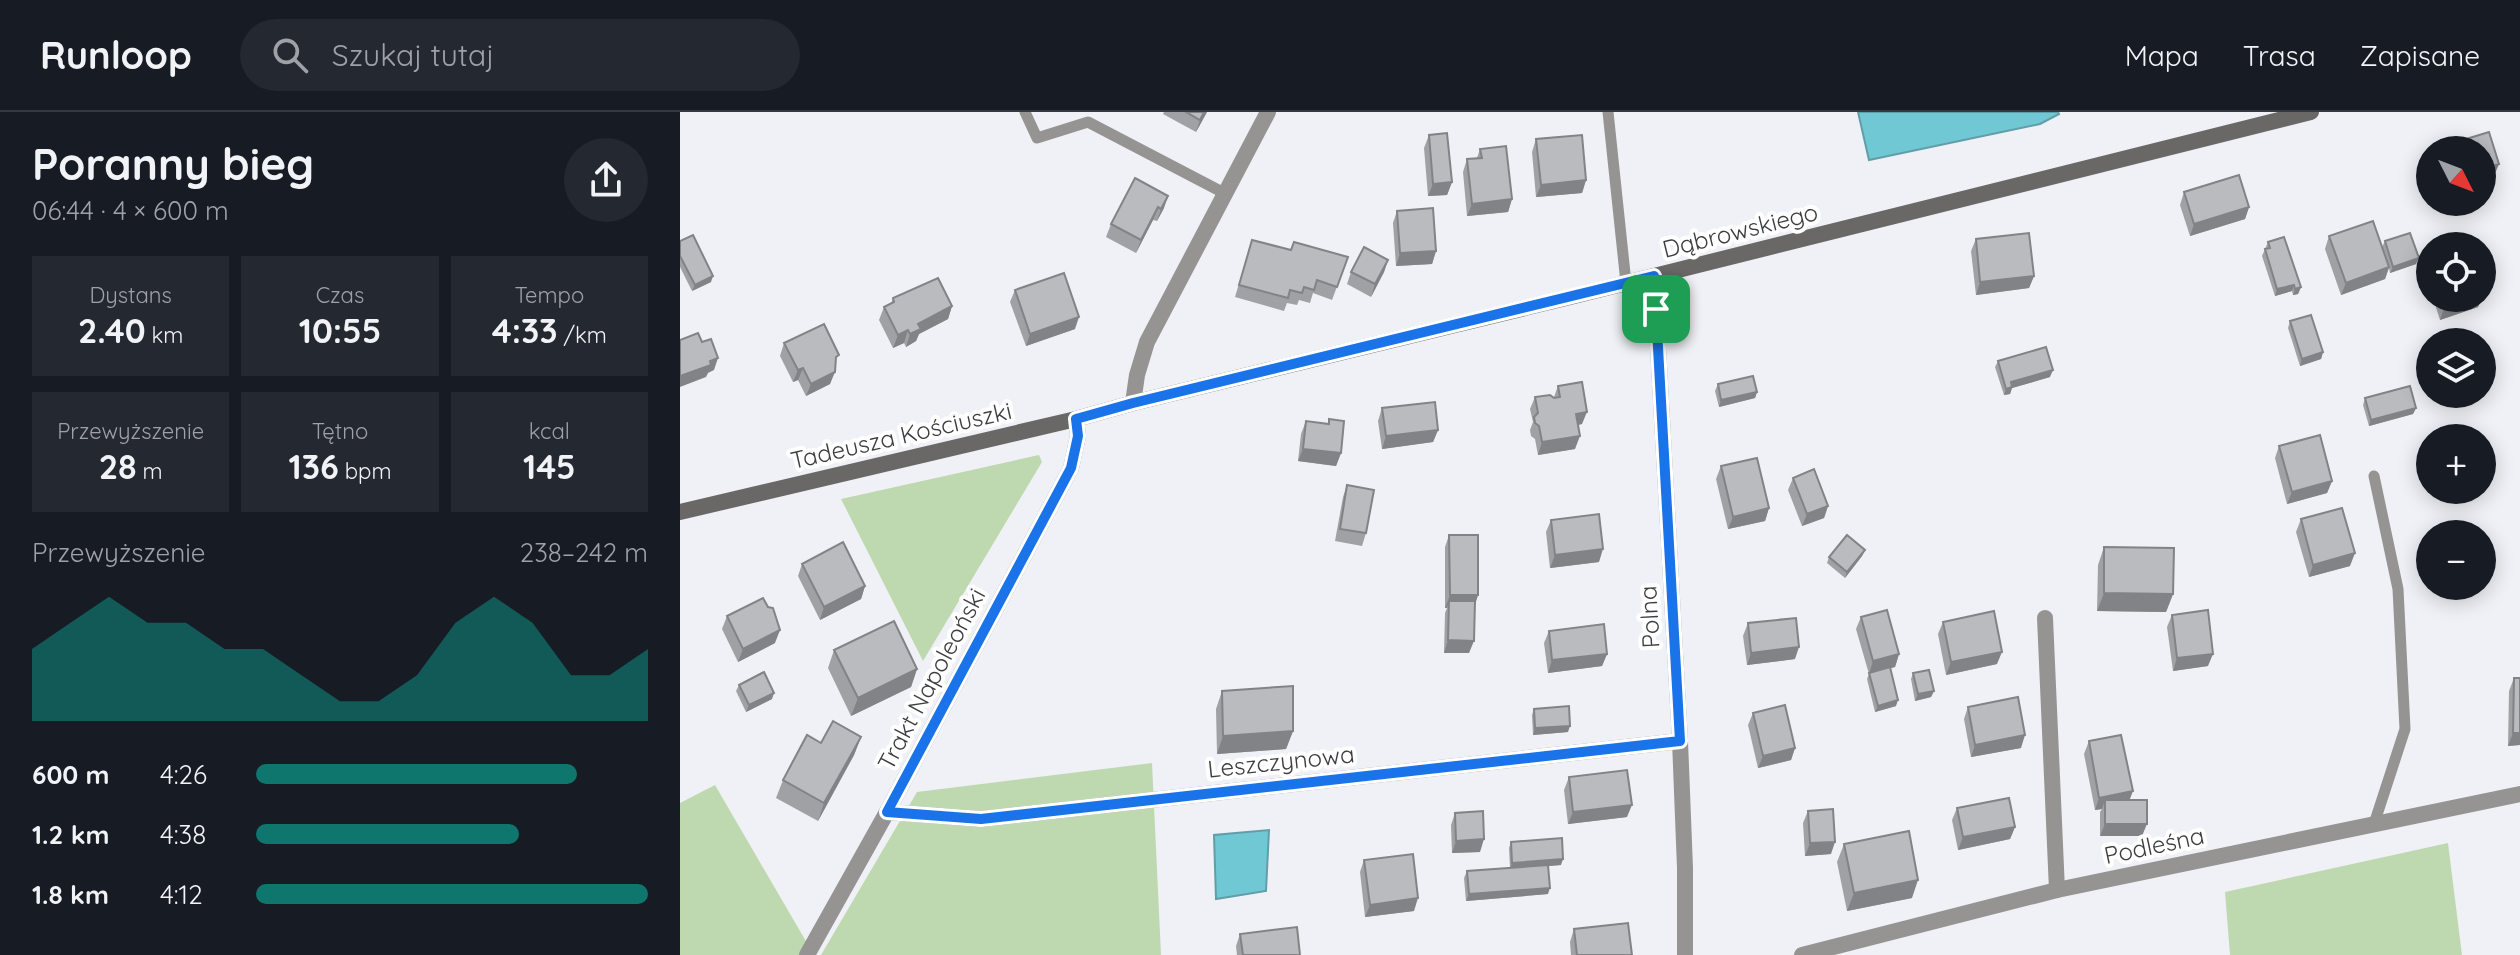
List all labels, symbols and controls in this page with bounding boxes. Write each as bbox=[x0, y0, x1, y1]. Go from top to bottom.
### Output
search box bbox=[240, 19, 800, 91]
text: Runloop bbox=[40, 31, 192, 79]
icon: search bbox=[268, 33, 312, 77]
text: Szukaj tutaj bbox=[332, 36, 494, 74]
text: Mapa bbox=[2125, 38, 2199, 73]
text: Trasa bbox=[2243, 38, 2316, 73]
text: Zapisane bbox=[2360, 38, 2480, 73]
text: Poranny bieg bbox=[32, 136, 314, 191]
north arrow bbox=[2416, 136, 2496, 216]
map controls bbox=[2416, 136, 2496, 600]
button: share bbox=[564, 138, 648, 222]
text: 06:44 · 4 × 600 m bbox=[32, 194, 229, 227]
street label: Dąbrowskiego bbox=[1659, 196, 1821, 264]
button: locate bbox=[2416, 232, 2496, 312]
pin bbox=[1622, 275, 1690, 343]
text: Dystans bbox=[90, 281, 172, 309]
text: Czas bbox=[316, 281, 364, 309]
text: Tempo bbox=[514, 281, 584, 309]
icon: arrive bbox=[1634, 287, 1678, 331]
text: 2.40 bbox=[78, 309, 146, 352]
text: 10:55 bbox=[299, 309, 381, 352]
text: 4:33 bbox=[492, 309, 558, 352]
text: km bbox=[146, 321, 183, 349]
text: /km bbox=[558, 321, 607, 349]
button: layers bbox=[2416, 328, 2496, 408]
street label: Tadeusza Kościuszki bbox=[788, 395, 1014, 475]
text: Przewyższenie bbox=[57, 417, 204, 445]
text: Tętno bbox=[312, 417, 368, 445]
text: kcal bbox=[529, 417, 570, 445]
button: + bbox=[2416, 424, 2496, 504]
text: 28 bbox=[99, 445, 137, 488]
text: 136 bbox=[288, 445, 339, 488]
text: 145 bbox=[523, 445, 576, 488]
text: m bbox=[137, 457, 163, 485]
text: bpm bbox=[339, 457, 392, 485]
button: − bbox=[2416, 520, 2496, 600]
text: Przewyższenie bbox=[32, 536, 206, 569]
text: 238–242 m bbox=[520, 536, 648, 569]
street label: Trakt Napoleoński bbox=[870, 583, 992, 775]
street label: Polna bbox=[1632, 585, 1666, 649]
street label: Leszczynowa bbox=[1206, 738, 1356, 784]
text: 600 m bbox=[32, 758, 110, 791]
text: 4:26 bbox=[160, 758, 207, 791]
text: 1.2 km bbox=[32, 818, 109, 851]
text: 4:38 bbox=[160, 818, 206, 851]
street label: Podleśna bbox=[2101, 820, 2207, 870]
text: 1.8 km bbox=[32, 878, 109, 911]
text: 4:12 bbox=[160, 878, 203, 911]

